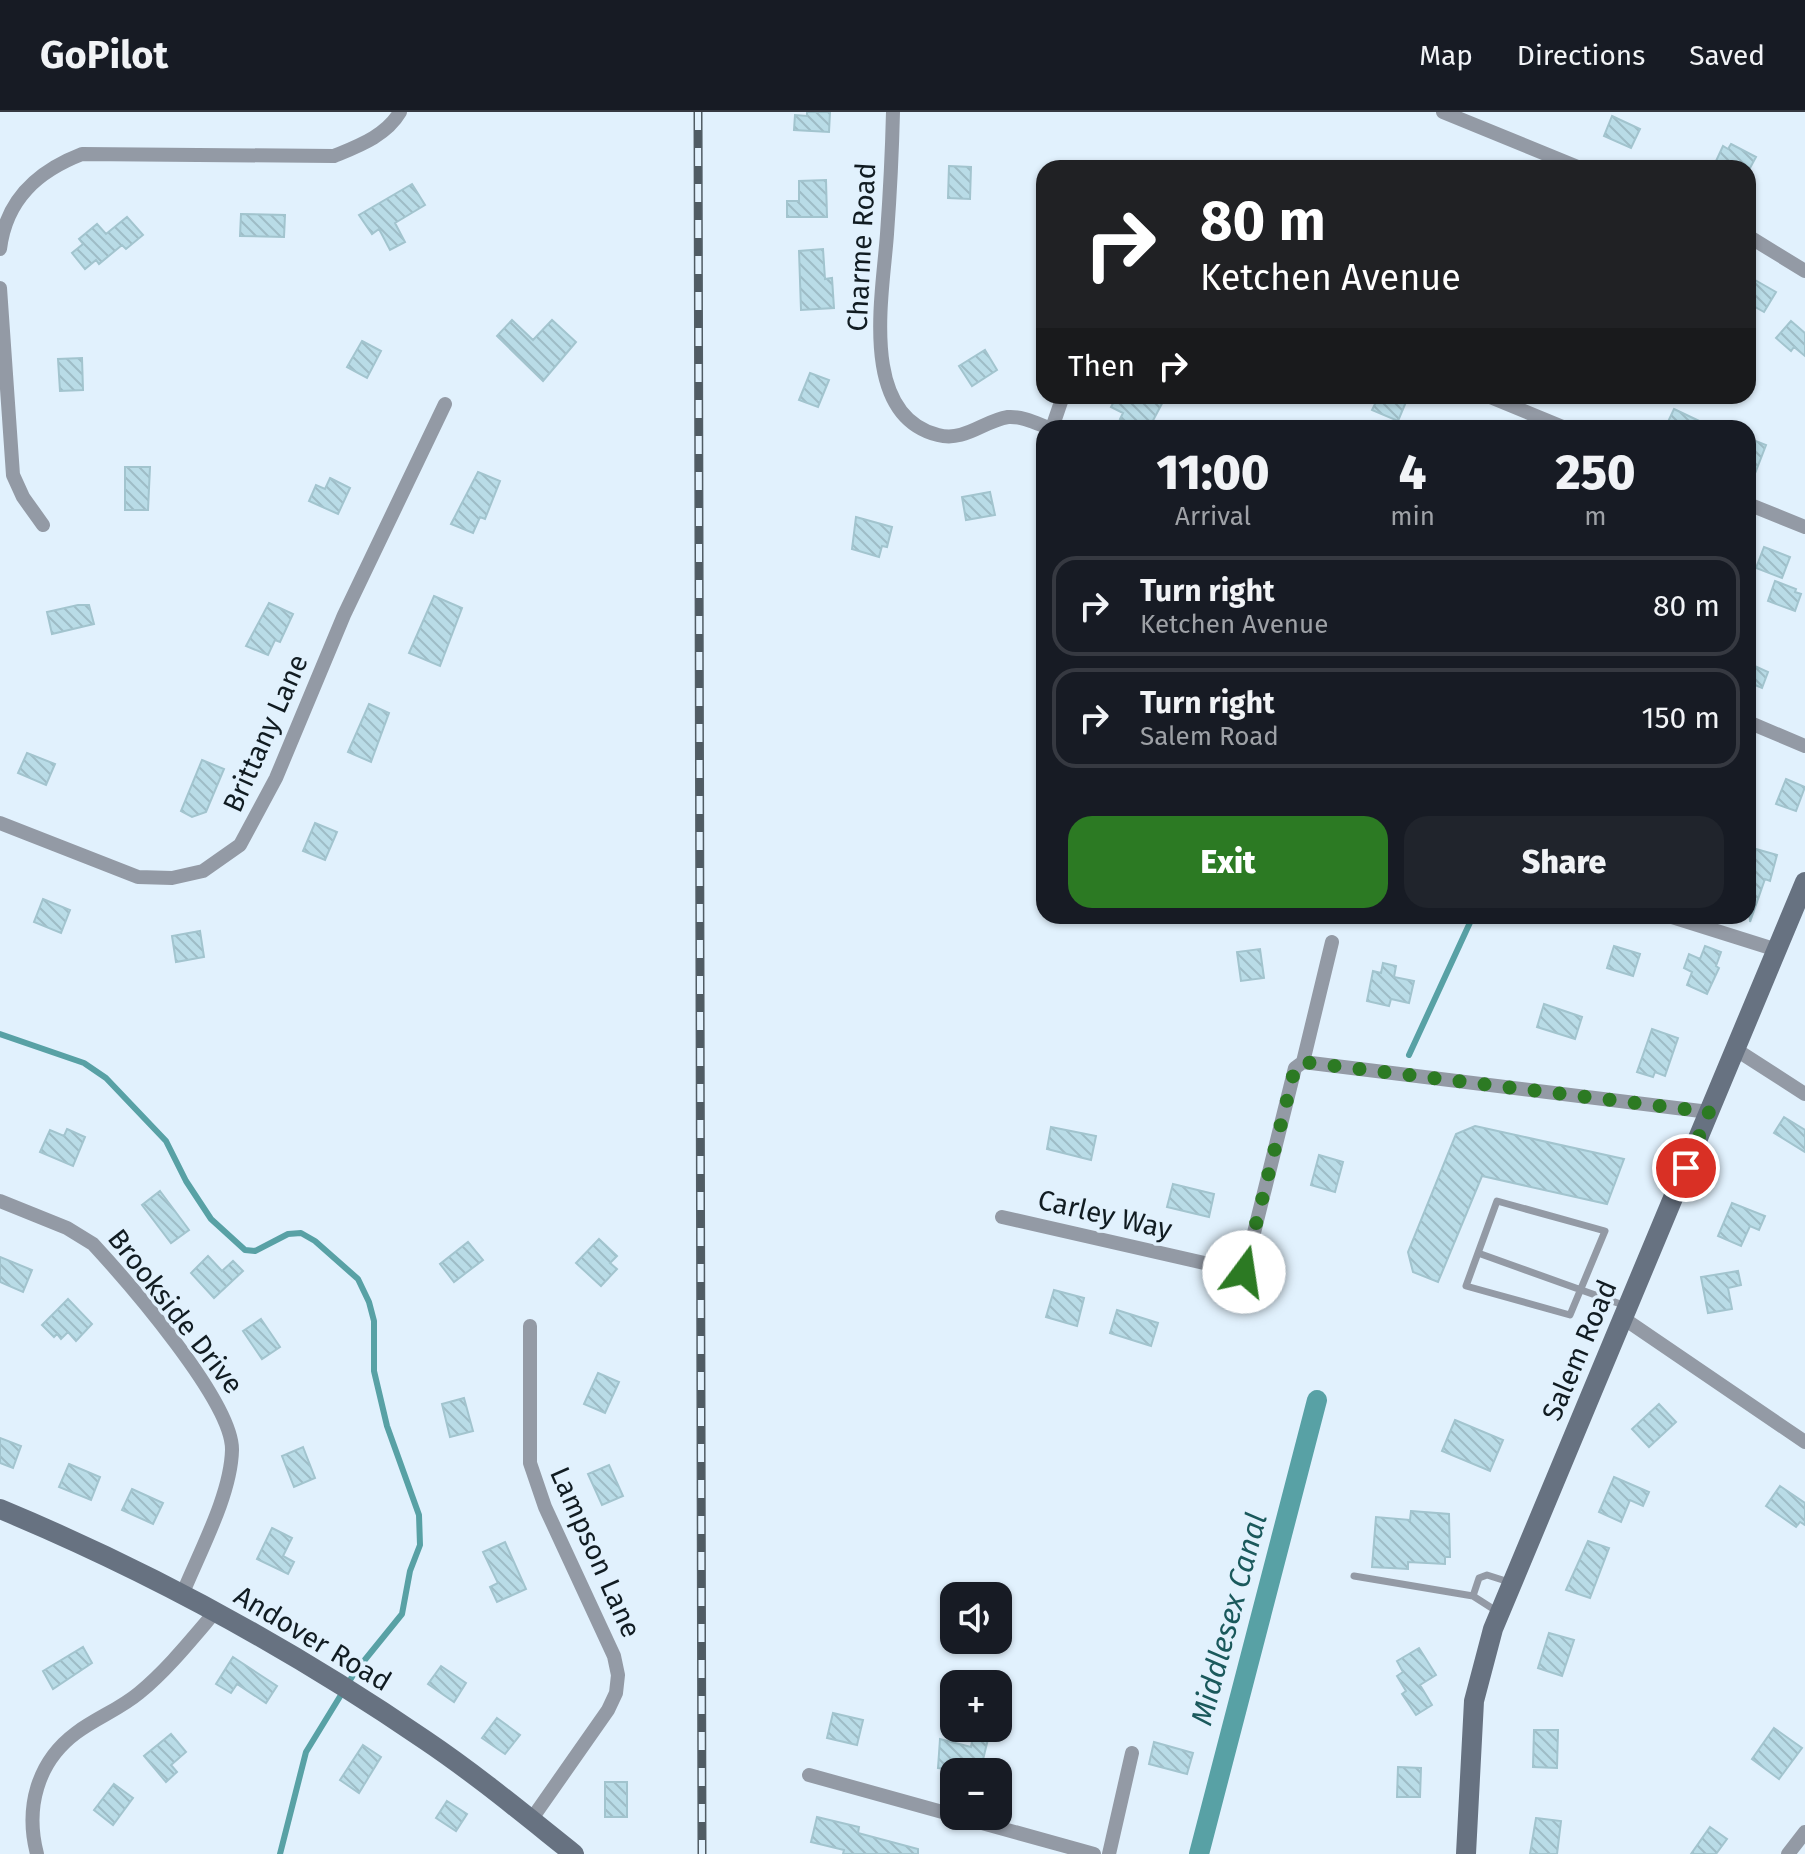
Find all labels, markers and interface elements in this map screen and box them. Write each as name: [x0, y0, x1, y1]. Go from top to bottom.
text: GoPilot: [40, 32, 168, 78]
text: Map: [1419, 39, 1473, 72]
text: Directions: [1517, 39, 1645, 72]
text: Saved: [1689, 39, 1765, 72]
street label: Charme Road: [841, 162, 882, 332]
text: 80 m: [1200, 188, 1326, 255]
icon: right: [1068, 192, 1172, 296]
text: Ketchen Avenue: [1200, 256, 1461, 300]
icon: right: [1151, 344, 1195, 388]
text: Then: [1068, 348, 1135, 384]
text: 11:00: [1157, 444, 1270, 502]
text: 4: [1399, 444, 1426, 502]
text: 250: [1556, 444, 1635, 502]
text: Arrival: [1175, 501, 1251, 532]
text: min: [1390, 501, 1435, 532]
text: m: [1584, 501, 1607, 532]
text: Turn right: [1140, 573, 1275, 609]
icon: right: [1072, 584, 1116, 628]
text: 80 m: [1653, 588, 1720, 624]
text: Ketchen Avenue: [1140, 609, 1328, 640]
street label: Brittany Lane: [216, 649, 315, 817]
text: Turn right: [1140, 685, 1275, 721]
icon: right: [1072, 696, 1116, 740]
text: 150 m: [1642, 700, 1720, 736]
text: Salem Road: [1140, 721, 1279, 752]
button: Exit: [1068, 816, 1388, 908]
button: Share: [1404, 816, 1724, 908]
pin: [1652, 1134, 1720, 1202]
icon: arrive: [1664, 1146, 1708, 1190]
street label: Carley Way: [1035, 1183, 1175, 1246]
street label: Brookside Drive: [101, 1222, 250, 1400]
position arrow: [1202, 1230, 1286, 1314]
street label: Salem Road: [1535, 1275, 1624, 1425]
street label: Lampson Lane: [543, 1462, 648, 1643]
water label: Middlesex Canal: [1183, 1509, 1275, 1729]
street label: Andover Road: [228, 1579, 397, 1698]
map controls: [940, 1582, 1012, 1830]
button: sound: [940, 1582, 1012, 1654]
button: +: [940, 1670, 1012, 1742]
button: −: [940, 1758, 1012, 1830]

